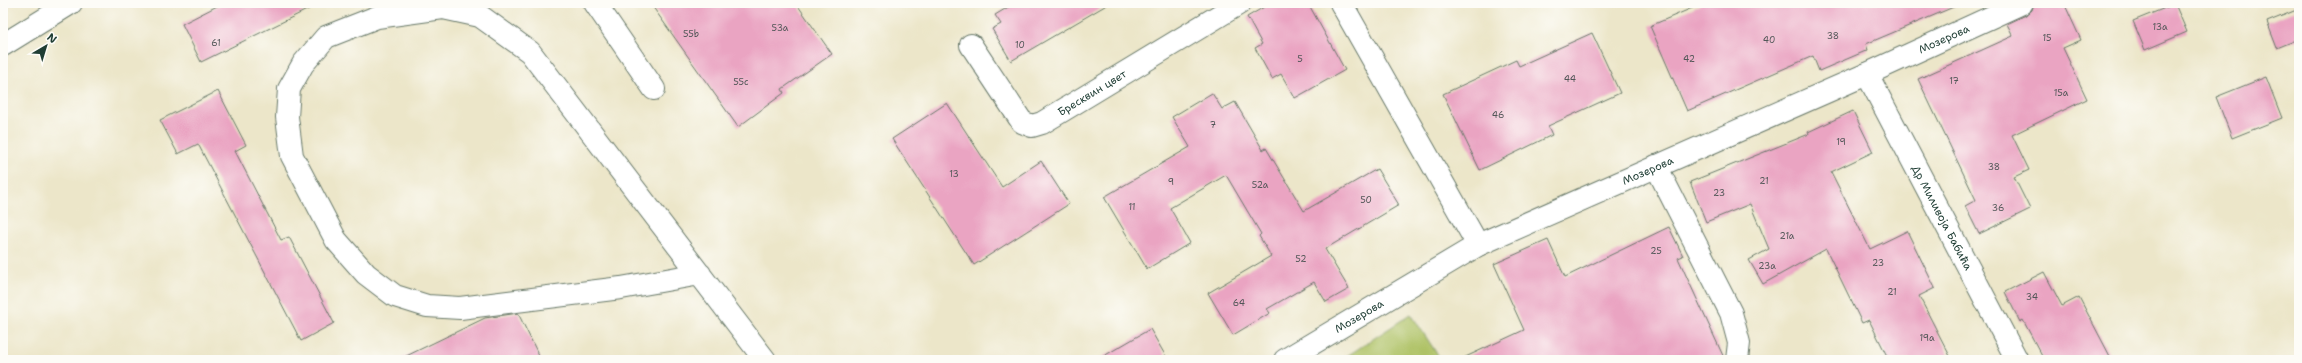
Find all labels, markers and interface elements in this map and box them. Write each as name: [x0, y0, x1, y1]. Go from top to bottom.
street label: Мозерова: [1916, 21, 1972, 57]
house number: 13a: [2152, 21, 2168, 33]
house number: 53a: [772, 22, 789, 34]
north arrow: [26, 26, 66, 66]
house number: 55b: [683, 28, 699, 40]
text: N: [44, 30, 60, 47]
house number: 38: [1827, 30, 1839, 42]
house number: 15: [2042, 32, 2052, 44]
house number: 40: [1763, 34, 1775, 46]
house number: 61: [211, 37, 221, 49]
house number: 10: [1015, 39, 1025, 51]
house number: 5: [1297, 53, 1303, 65]
house number: 42: [1683, 53, 1695, 65]
street label: Бресквин цвет: [1055, 66, 1130, 120]
house number: 44: [1564, 73, 1576, 85]
house number: 17: [1949, 75, 1959, 87]
house number: 55c: [733, 76, 749, 88]
house number: 15a: [2054, 87, 2069, 99]
house number: 46: [1492, 109, 1504, 121]
house number: 7: [1210, 119, 1216, 131]
house number: 19: [1836, 136, 1846, 148]
street label: Мозерова: [1620, 153, 1676, 189]
house number: 38: [1988, 161, 2000, 173]
street label: Др Миливоја Бабића: [1908, 163, 1976, 273]
house number: 13: [949, 168, 959, 180]
house number: 21: [1759, 175, 1769, 187]
house number: 9: [1168, 176, 1174, 188]
house number: 52a: [1252, 179, 1269, 191]
house number: 23: [1713, 187, 1725, 199]
house number: 50: [1360, 194, 1372, 206]
house number: 11: [1128, 201, 1136, 213]
house number: 36: [1992, 202, 2004, 214]
house number: 21a: [1780, 230, 1795, 242]
house number: 25: [1650, 245, 1662, 257]
house number: 52: [1295, 253, 1307, 265]
house number: 23: [1872, 257, 1884, 269]
house number: 23a: [1758, 260, 1776, 272]
house number: 21: [1887, 286, 1897, 298]
house number: 34: [2026, 291, 2038, 303]
street label: Мозерова: [1332, 296, 1387, 337]
house number: 64: [1233, 297, 1245, 309]
house number: 19a: [1919, 332, 1935, 344]

